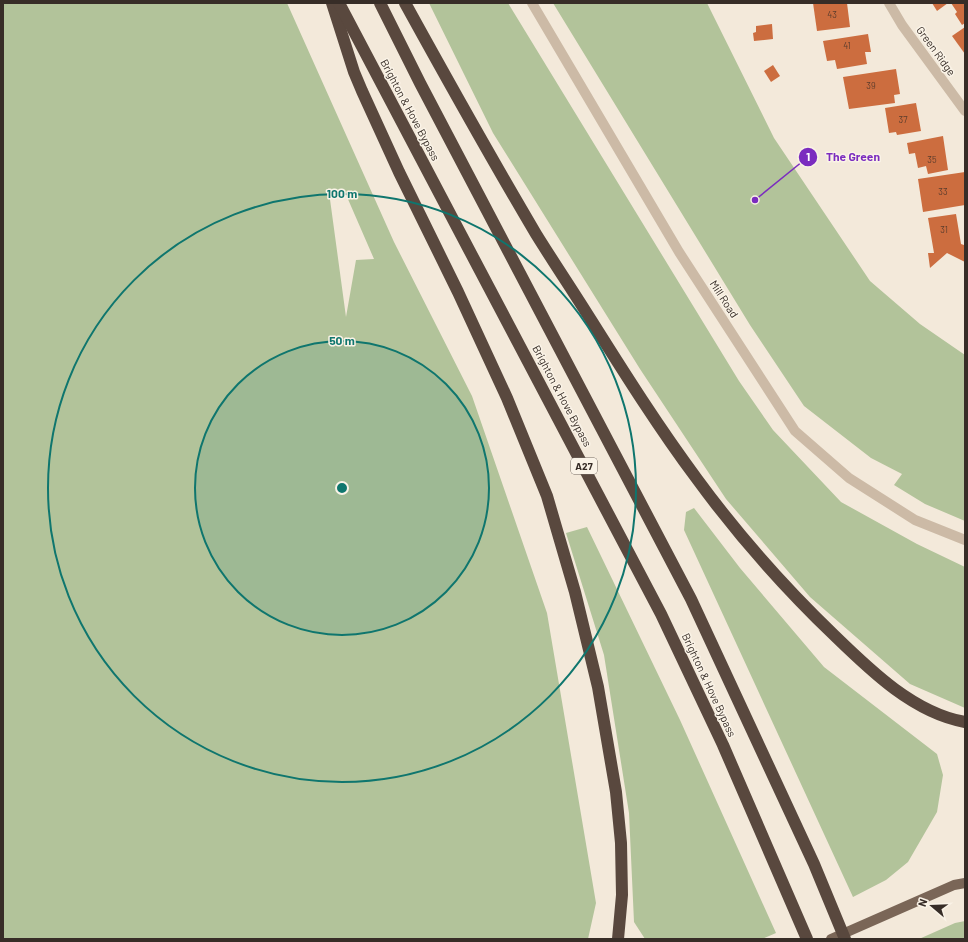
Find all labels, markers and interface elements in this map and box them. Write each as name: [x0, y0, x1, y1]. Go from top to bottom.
house number: 43: [827, 9, 837, 20]
street label: Green Ridge: [914, 23, 959, 78]
house number: 41: [843, 40, 851, 51]
street label: Brighton & Hove Bypass: [378, 57, 443, 163]
house number: 39: [866, 80, 876, 91]
house number: 37: [899, 114, 908, 125]
callout: The Green: [798, 145, 888, 169]
text: 1: [806, 149, 810, 163]
text: The Green: [826, 149, 880, 163]
house number: 35: [927, 154, 937, 165]
text: 100 m: [327, 186, 357, 200]
house number: 33: [938, 186, 948, 197]
house number: 31: [940, 224, 948, 235]
street label: Mill Road: [707, 277, 741, 320]
text: 50 m: [329, 333, 355, 347]
street label: Brighton & Hove Bypass: [530, 343, 595, 449]
road number: A27: [571, 458, 597, 474]
centre of rings: [335, 481, 349, 495]
street label: Brighton & Hove Bypass: [680, 631, 739, 739]
north arrow: [912, 886, 952, 926]
text: N: [915, 897, 929, 908]

